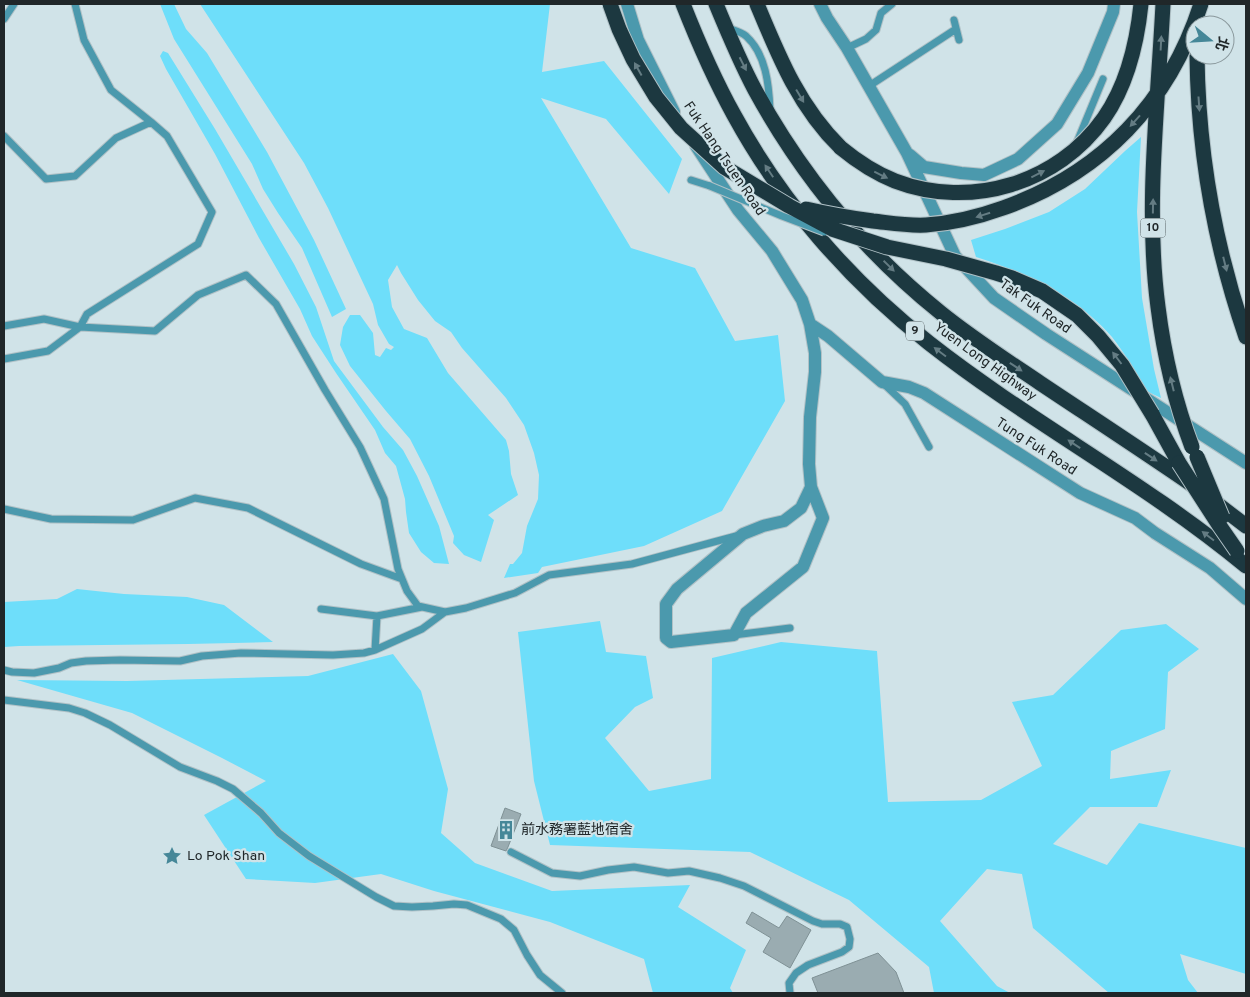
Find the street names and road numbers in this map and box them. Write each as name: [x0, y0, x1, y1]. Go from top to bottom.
street label: Fuk Hang Tsuen Road: [679, 99, 769, 219]
road number: 10: [1140, 218, 1166, 238]
street label: Tak Fuk Road: [996, 276, 1074, 338]
street label: Yuen Long Highway: [930, 319, 1040, 405]
road number: 9: [906, 322, 924, 341]
street label: Tung Fuk Road: [992, 414, 1080, 480]

